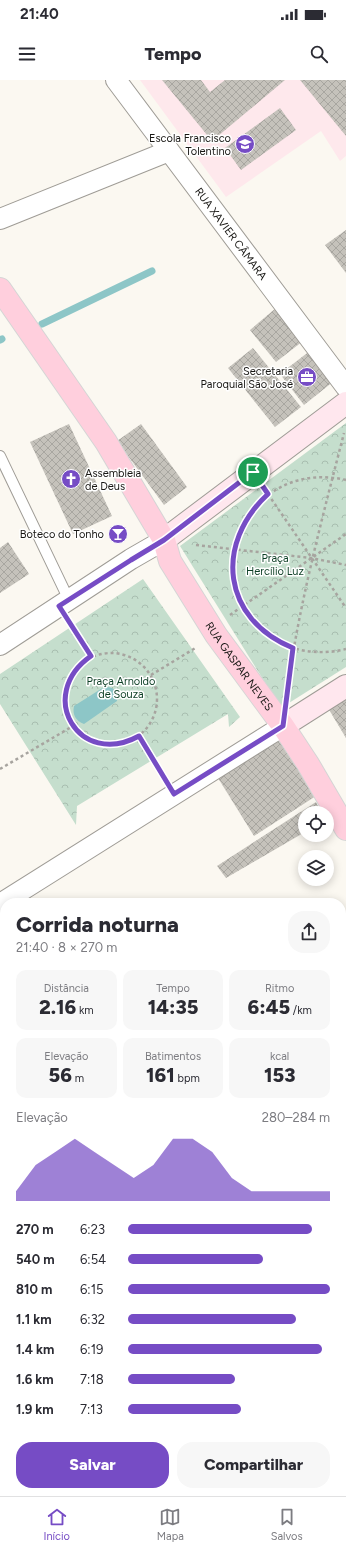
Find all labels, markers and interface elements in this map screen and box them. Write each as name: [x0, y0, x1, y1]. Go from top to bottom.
text: 21:40: [20, 5, 59, 23]
icon: menu: [16, 43, 38, 65]
text: Tempo: [145, 43, 201, 65]
icon: search: [308, 43, 330, 65]
place label: Escola Francisco Tolentino: [149, 132, 231, 158]
school or university icon: Escola Francisco Tolentino: [234, 133, 256, 155]
street label: RUA XAVIER CÂMARA: [192, 185, 270, 283]
place label: Secretaria Paroquial São José: [201, 365, 293, 391]
office icon: Secretaria Paroquial São José: [296, 366, 318, 388]
pin: [236, 455, 270, 489]
icon: arrive: [242, 461, 264, 483]
place label: Assembleia de Deus: [85, 467, 141, 493]
church icon: Assembleia de Deus: [60, 468, 82, 490]
bar icon: Boteco do Tonho: [107, 523, 129, 545]
place label: Boteco do Tonho: [20, 528, 104, 541]
park label: Praça Hercílio Luz: [246, 552, 304, 578]
street label: RUA GASPAR NEVES: [202, 620, 276, 714]
park label: Praça Arnoldo de Souza: [87, 675, 155, 701]
map controls: [298, 806, 334, 886]
button: locate: [298, 806, 334, 842]
button: layers: [298, 850, 334, 886]
text: Corrida noturna: [16, 911, 179, 938]
button: share: [288, 911, 330, 953]
text: 21:40 · 8 × 270 m: [16, 940, 117, 955]
text: Distância: [44, 982, 89, 995]
text: Tempo: [156, 982, 190, 995]
text: Ritmo: [265, 982, 294, 995]
text: 2.16: [39, 995, 76, 1019]
text: 14:35: [148, 995, 198, 1019]
text: 6:45: [247, 995, 290, 1019]
text: km: [76, 1004, 94, 1017]
text: /km: [290, 1004, 312, 1017]
text: Elevação: [44, 1050, 88, 1063]
text: Batimentos: [145, 1050, 201, 1063]
text: kcal: [270, 1050, 289, 1063]
text: 56: [49, 1063, 72, 1087]
text: 161: [146, 1063, 175, 1087]
text: 153: [264, 1063, 295, 1087]
text: m: [72, 1072, 84, 1085]
text: bpm: [175, 1072, 200, 1085]
text: Elevação: [16, 1110, 68, 1125]
text: 280–284 m: [262, 1110, 330, 1125]
text: 270 m: [16, 1222, 54, 1237]
text: 6:23: [80, 1222, 105, 1237]
text: 540 m: [16, 1252, 55, 1267]
text: 6:54: [80, 1252, 106, 1267]
text: 810 m: [16, 1282, 52, 1297]
text: 6:15: [80, 1282, 104, 1297]
text: 1.1 km: [16, 1312, 52, 1327]
text: 6:32: [80, 1312, 105, 1327]
text: 1.4 km: [16, 1342, 54, 1357]
text: 6:19: [80, 1342, 103, 1357]
text: 1.6 km: [16, 1372, 54, 1387]
text: 7:18: [80, 1372, 104, 1387]
text: 1.9 km: [16, 1402, 54, 1417]
text: 7:13: [80, 1402, 103, 1417]
button: Salvar: [16, 1442, 169, 1488]
button: Compartilhar: [177, 1442, 330, 1488]
tab: Início: [43, 1506, 70, 1543]
tab: Mapa: [157, 1506, 184, 1543]
tab: Salvos: [271, 1506, 303, 1543]

